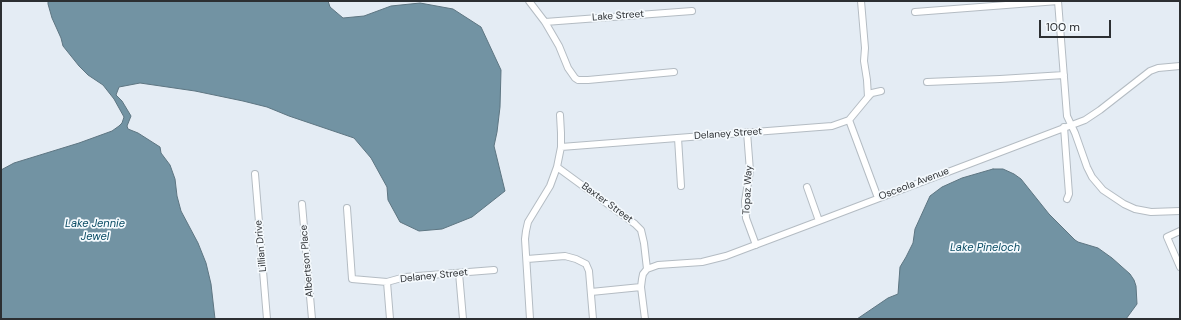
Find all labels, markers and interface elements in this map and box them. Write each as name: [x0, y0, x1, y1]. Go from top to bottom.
street label: Lake Street: [592, 8, 644, 24]
scale bar: [1041, 12, 1113, 38]
text: 100 m: [1046, 19, 1080, 35]
street label: Delaney Street: [694, 126, 762, 142]
street label: Topaz Way: [741, 165, 755, 215]
street label: Osceola Avenue: [877, 165, 951, 203]
street label: Baxter Street: [579, 180, 635, 226]
water label: Lake Jennie Jewel: [65, 217, 125, 243]
street label: Lillian Drive: [253, 220, 269, 272]
street label: Albertson Place: [298, 224, 316, 298]
water label: Lake Pineloch: [950, 241, 1020, 255]
street label: Delaney Street: [400, 266, 468, 286]

